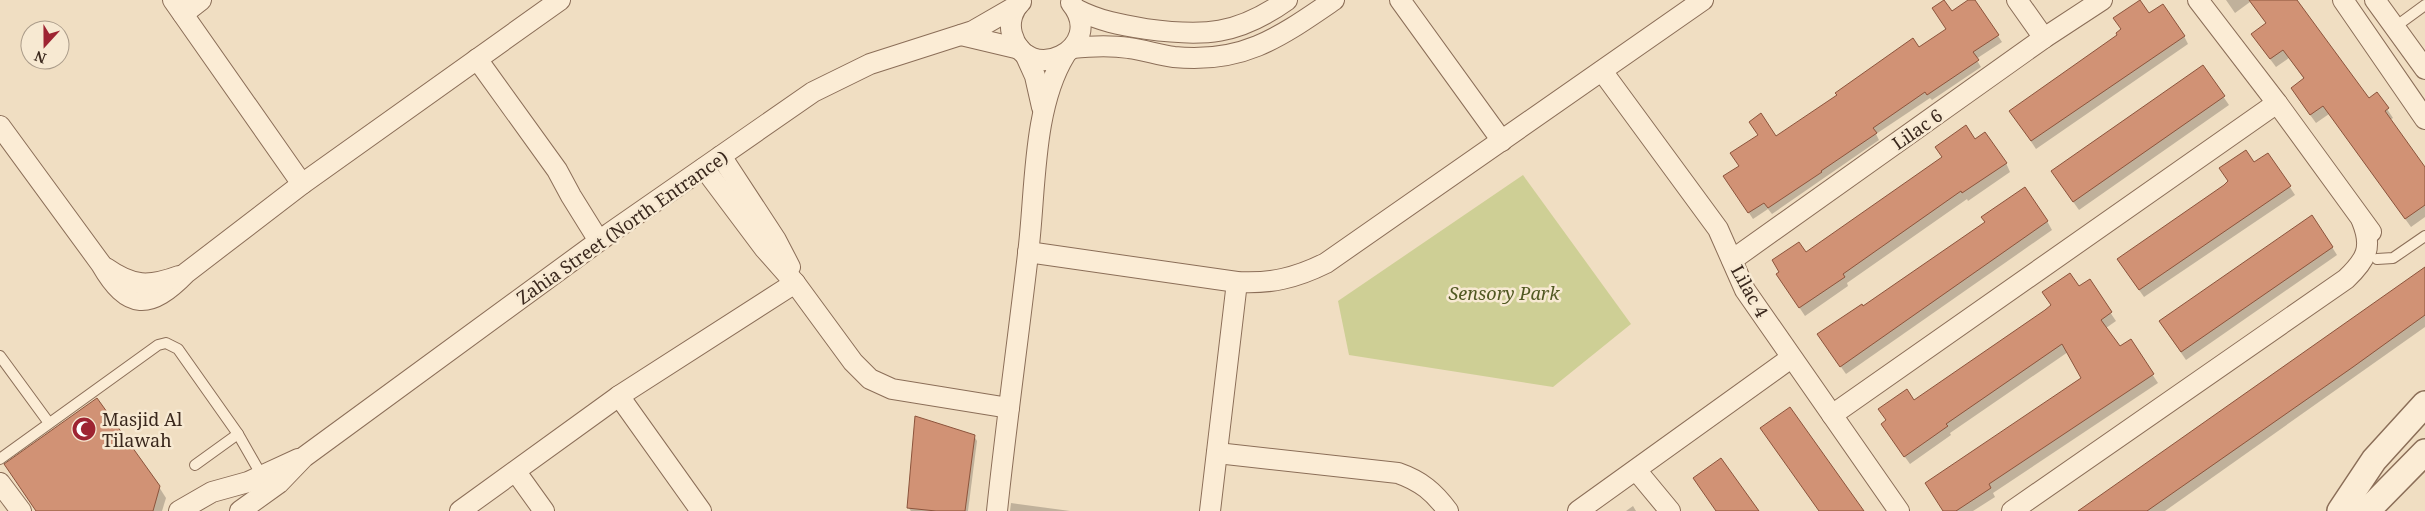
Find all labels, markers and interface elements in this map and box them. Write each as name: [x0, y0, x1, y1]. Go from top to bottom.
north arrow: [20, 20, 70, 70]
text: N: [32, 47, 49, 68]
street label: Lilac 6: [1887, 103, 1947, 155]
street label: Zahia Street (North Entrance): [512, 145, 732, 309]
street label: Lilac 4: [1726, 261, 1774, 321]
park label: Sensory Park: [1449, 281, 1560, 305]
place label: Masjid Al Tilawah: [102, 407, 183, 452]
mosque icon: Masjid Al Tilawah: [71, 416, 97, 442]

